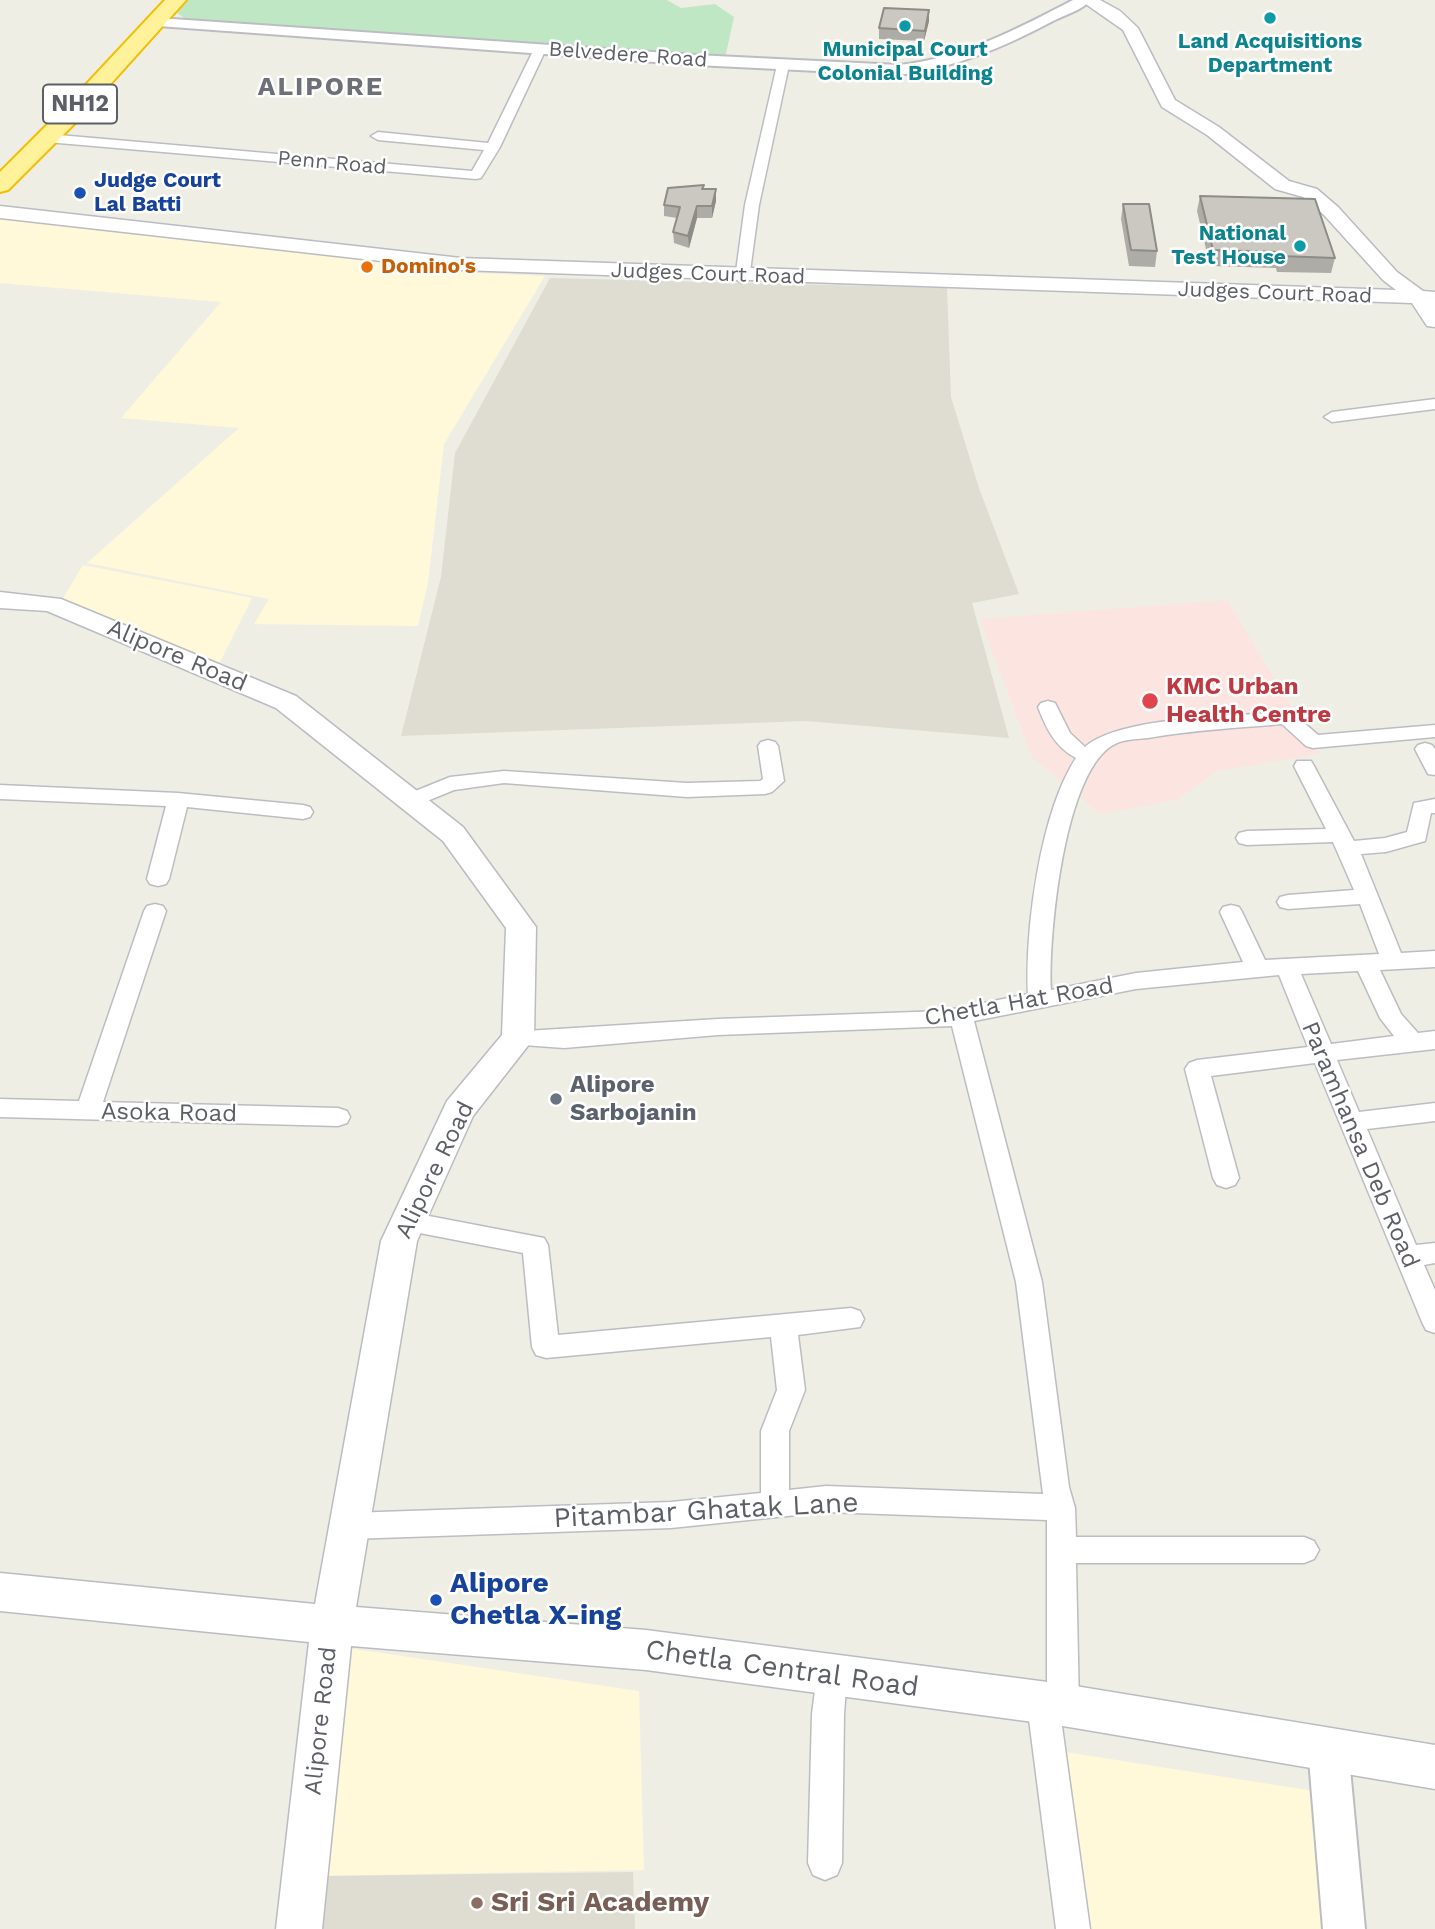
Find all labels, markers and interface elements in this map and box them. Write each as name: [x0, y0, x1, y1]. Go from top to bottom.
marker: Land Acquisitions Department: [1262, 10, 1278, 26]
marker: Municipal Court Colonial Building: [897, 18, 913, 34]
place label: Land Acquisitions Department: [1178, 29, 1362, 79]
street label: Belvedere Road: [548, 37, 708, 73]
place label: Municipal Court Colonial Building: [818, 37, 992, 87]
district label: ALIPORE: [259, 71, 383, 103]
road number: NH12: [43, 85, 117, 124]
street label: Penn Road: [277, 146, 387, 180]
place label: Judge Court Lal Batti: [94, 168, 221, 218]
marker: Judge Court Lal Batti: [72, 185, 88, 201]
place label: National Test House: [1171, 221, 1286, 271]
marker: National Test House: [1292, 238, 1308, 254]
place label: Domino's: [381, 254, 476, 280]
street label: Judges Court Road: [610, 258, 806, 290]
marker: Domino's: [359, 259, 375, 275]
street label: Judges Court Road: [1177, 277, 1373, 309]
street label: Alipore Road: [103, 614, 251, 698]
place label: KMC Urban Health Centre: [1166, 673, 1331, 729]
marker: KMC Urban Health Centre: [1140, 691, 1160, 711]
street label: Chetla Hat Road: [922, 971, 1116, 1033]
street label: Paramhansa Deb Road: [1295, 1017, 1425, 1273]
place label: Alipore Sarbojanin: [570, 1071, 697, 1127]
marker: Alipore Sarbojanin: [548, 1091, 564, 1107]
street label: Asoka Road: [101, 1097, 237, 1129]
street label: Alipore Road: [389, 1097, 481, 1243]
street label: Pitambar Ghatak Lane: [553, 1486, 859, 1536]
place label: Alipore Chetla X-ing: [450, 1567, 621, 1633]
marker: Alipore Chetla X-ing: [428, 1592, 444, 1608]
street label: Chetla Central Road: [643, 1633, 921, 1705]
street label: Alipore Road: [299, 1645, 343, 1797]
place label: Sri Sri Academy: [491, 1886, 709, 1920]
marker: Sri Sri Academy: [469, 1895, 485, 1911]

